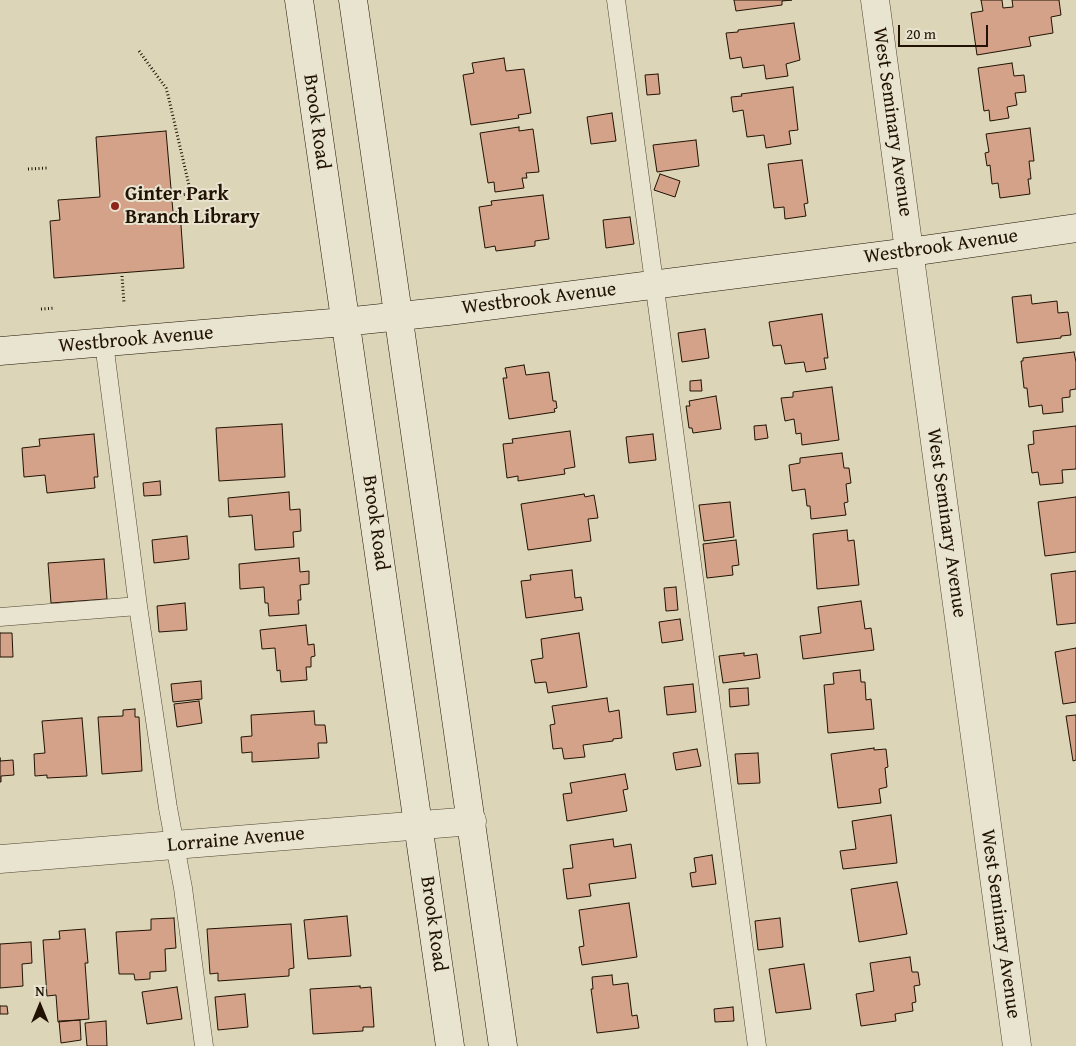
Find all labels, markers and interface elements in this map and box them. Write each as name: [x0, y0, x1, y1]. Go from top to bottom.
scale bar: [901, 15, 991, 47]
text: 20 m: [906, 23, 936, 44]
street label: West Seminary Avenue: [867, 26, 917, 218]
street label: Brook Road: [297, 73, 335, 171]
place label: Ginter Park Branch Library: [125, 183, 260, 230]
marker: Ginter Park Branch Library: [109, 200, 121, 212]
street label: Westbrook Avenue: [862, 224, 1020, 270]
street label: Westbrook Avenue: [460, 278, 618, 320]
street label: Westbrook Avenue: [58, 321, 214, 359]
street label: West Seminary Avenue: [921, 427, 971, 619]
street label: Brook Road: [356, 474, 394, 572]
street label: Lorraine Avenue: [166, 822, 306, 858]
street label: West Seminary Avenue: [975, 828, 1025, 1020]
street label: Brook Road: [414, 875, 452, 973]
north arrow: [15, 981, 65, 1031]
text: N: [35, 981, 45, 1001]

